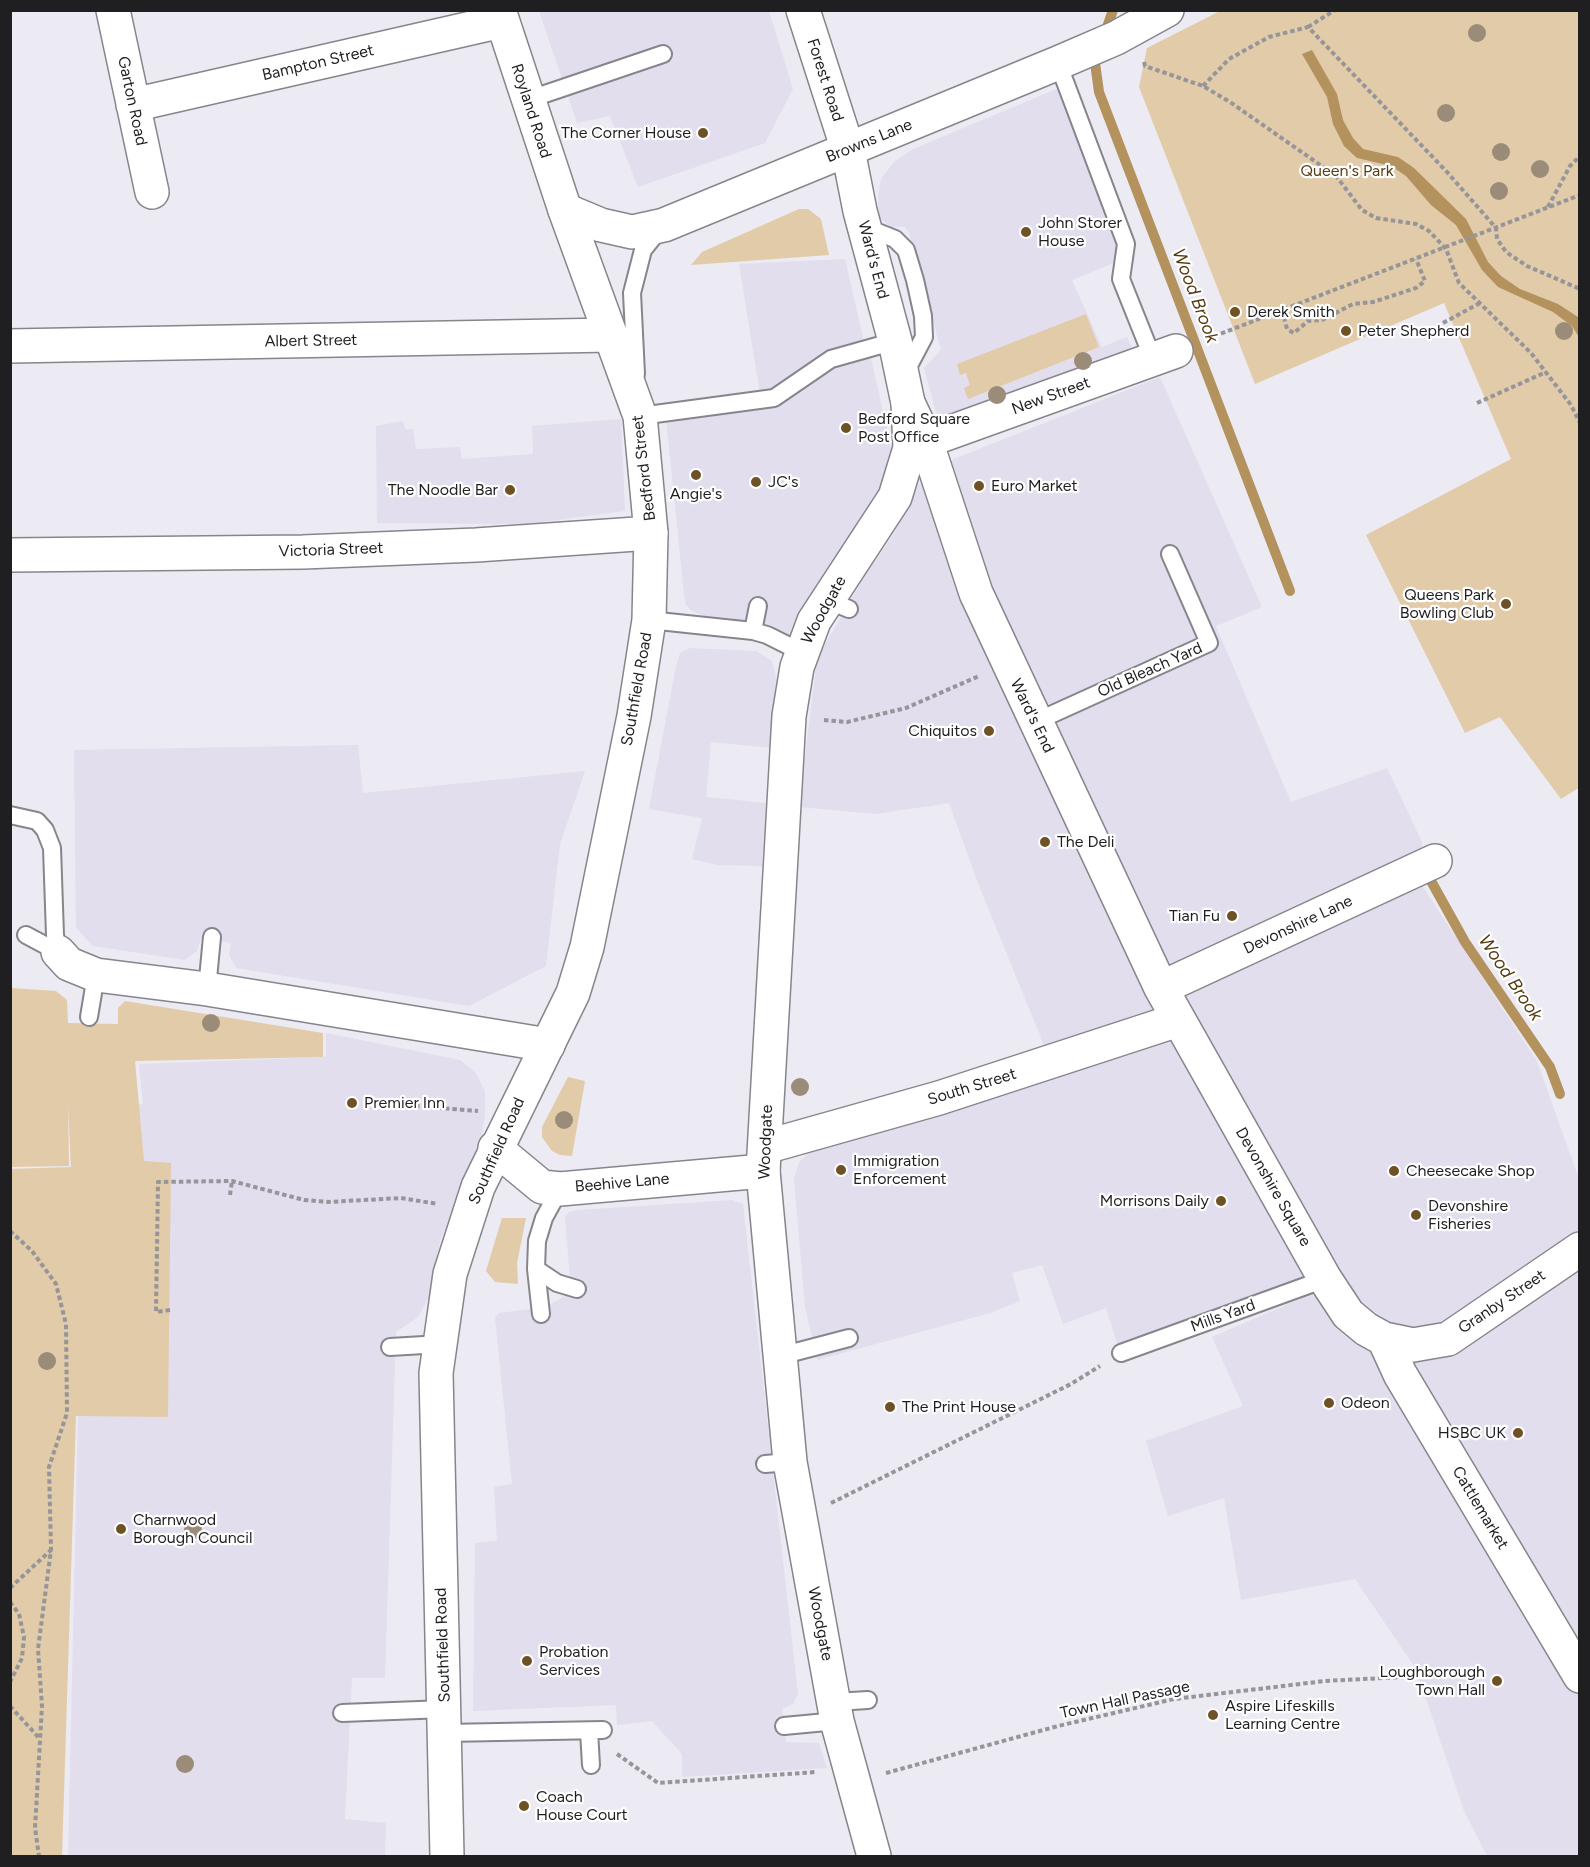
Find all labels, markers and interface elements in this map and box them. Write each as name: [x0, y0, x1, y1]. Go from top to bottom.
street label: Forest Road: [803, 36, 847, 124]
street label: Bampton Street: [260, 41, 376, 85]
street label: Garton Road: [113, 55, 151, 147]
street label: Royland Road: [507, 61, 555, 161]
street label: Browns Lane: [823, 115, 915, 167]
place label: The Corner House: [561, 123, 691, 143]
marker: The Corner House: [696, 126, 710, 140]
park label: Queen's Park: [1301, 161, 1393, 181]
place label: John Storer House: [1038, 213, 1122, 251]
street label: Ward's End: [853, 219, 893, 301]
marker: John Storer House: [1019, 225, 1033, 239]
water label: Wood Brook: [1167, 246, 1223, 346]
place label: Derek Smith: [1247, 302, 1335, 322]
marker: Derek Smith: [1228, 305, 1242, 319]
place label: Peter Shepherd: [1358, 321, 1469, 341]
marker: Peter Shepherd: [1339, 324, 1353, 338]
street label: Albert Street: [265, 331, 357, 351]
street label: New Street: [1009, 373, 1093, 419]
place label: Bedford Square Post Office: [858, 409, 970, 447]
street label: Bedford Street: [628, 414, 660, 522]
marker: Bedford Square Post Office: [839, 421, 853, 435]
marker: Angie's: [689, 468, 703, 482]
place label: JC's: [768, 472, 798, 492]
marker: JC's: [749, 475, 763, 489]
place label: Euro Market: [991, 476, 1078, 496]
marker: Euro Market: [972, 479, 986, 493]
place label: The Noodle Bar: [388, 480, 498, 500]
marker: The Noodle Bar: [503, 483, 517, 497]
place label: Angie's: [670, 484, 722, 504]
street label: Victoria Street: [278, 539, 384, 561]
street label: Woodgate: [797, 573, 851, 647]
place label: Queens Park Bowling Club: [1400, 585, 1494, 623]
marker: Queens Park Bowling Club: [1499, 597, 1513, 611]
street label: Southfield Road: [618, 631, 656, 747]
street label: Old Bleach Yard: [1095, 638, 1205, 702]
street label: Ward's End: [1006, 676, 1058, 756]
place label: Chiquitos: [908, 721, 977, 741]
marker: Chiquitos: [982, 724, 996, 738]
place label: The Deli: [1057, 832, 1114, 852]
marker: The Deli: [1038, 835, 1052, 849]
street label: Devonshire Lane: [1240, 891, 1356, 959]
place label: Tian Fu: [1169, 906, 1220, 926]
marker: Tian Fu: [1225, 909, 1239, 923]
water label: Wood Brook: [1473, 931, 1547, 1025]
street label: South Street: [925, 1064, 1019, 1110]
place label: Premier Inn: [364, 1093, 445, 1113]
street label: Southfield Road: [465, 1095, 529, 1207]
marker: Premier Inn: [345, 1096, 359, 1110]
street label: Woodgate: [755, 1104, 777, 1180]
street label: Devonshire Square: [1231, 1124, 1315, 1250]
place label: Immigration Enforcement: [853, 1151, 947, 1189]
place label: Cheesecake Shop: [1406, 1161, 1535, 1181]
marker: Immigration Enforcement: [834, 1163, 848, 1177]
marker: Cheesecake Shop: [1387, 1164, 1401, 1178]
street label: Beehive Lane: [574, 1169, 670, 1197]
place label: Morrisons Daily: [1100, 1191, 1209, 1211]
marker: Morrisons Daily: [1214, 1194, 1228, 1208]
place label: Devonshire Fisheries: [1428, 1196, 1508, 1234]
marker: Devonshire Fisheries: [1409, 1208, 1423, 1222]
street label: Granby Street: [1455, 1266, 1549, 1338]
street label: Mills Yard: [1188, 1295, 1258, 1337]
place label: Odeon: [1341, 1393, 1390, 1413]
marker: Odeon: [1322, 1396, 1336, 1410]
place label: The Print House: [902, 1397, 1016, 1417]
marker: The Print House: [883, 1400, 897, 1414]
place label: HSBC UK: [1438, 1423, 1506, 1443]
marker: HSBC UK: [1511, 1426, 1525, 1440]
street label: Cattlemarket: [1448, 1463, 1512, 1553]
place label: Charnwood Borough Council: [133, 1510, 253, 1548]
marker: Charnwood Borough Council: [114, 1522, 128, 1536]
street label: Woodgate: [803, 1585, 837, 1663]
street label: Southfield Road: [431, 1587, 455, 1703]
place label: Probation Services: [539, 1642, 608, 1680]
marker: Probation Services: [520, 1654, 534, 1668]
place label: Loughborough Town Hall: [1380, 1662, 1485, 1700]
marker: Loughborough Town Hall: [1490, 1674, 1504, 1688]
street label: Town Hall Passage: [1058, 1677, 1192, 1723]
place label: Aspire Lifeskills Learning Centre: [1225, 1696, 1340, 1734]
marker: Aspire Lifeskills Learning Centre: [1206, 1708, 1220, 1722]
place label: Coach House Court: [536, 1787, 628, 1825]
marker: Coach House Court: [517, 1799, 531, 1813]

